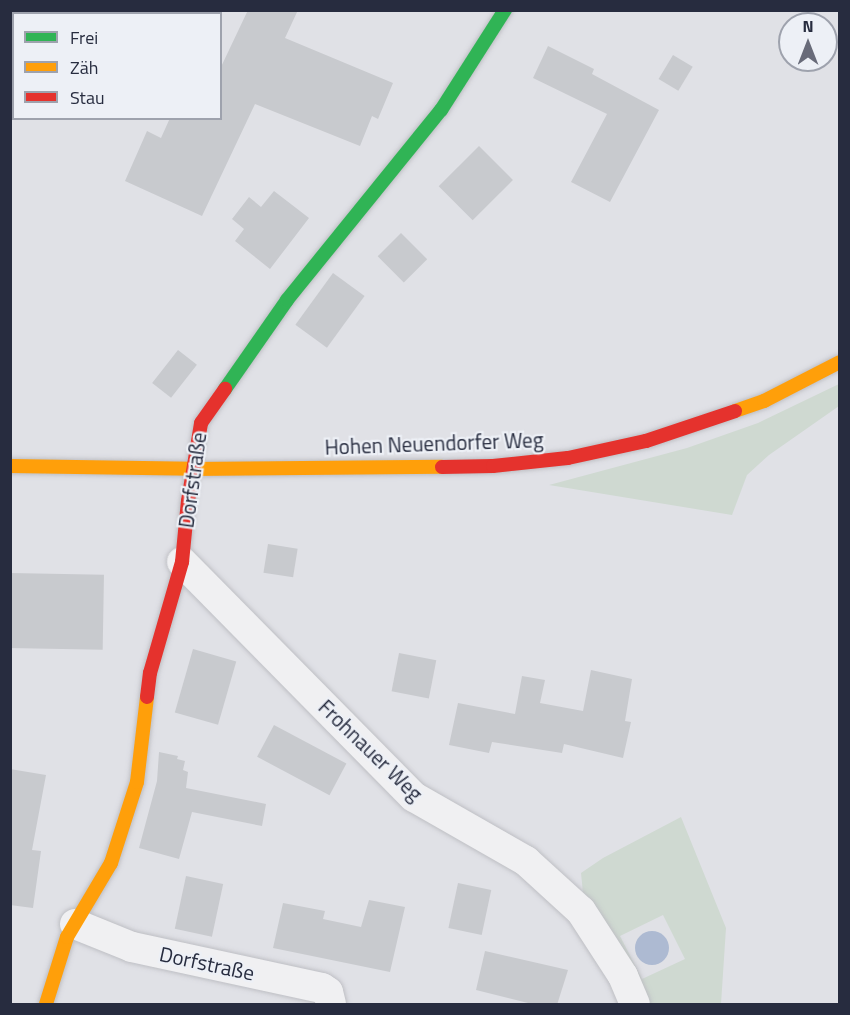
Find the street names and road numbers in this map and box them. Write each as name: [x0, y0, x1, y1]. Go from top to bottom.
street label: Hohen Neuendorfer Weg: [324, 427, 544, 459]
street label: Dorfstraße: [173, 430, 211, 530]
street label: Frohnauer Weg: [314, 694, 428, 806]
street label: Dorfstraße: [157, 941, 257, 985]

